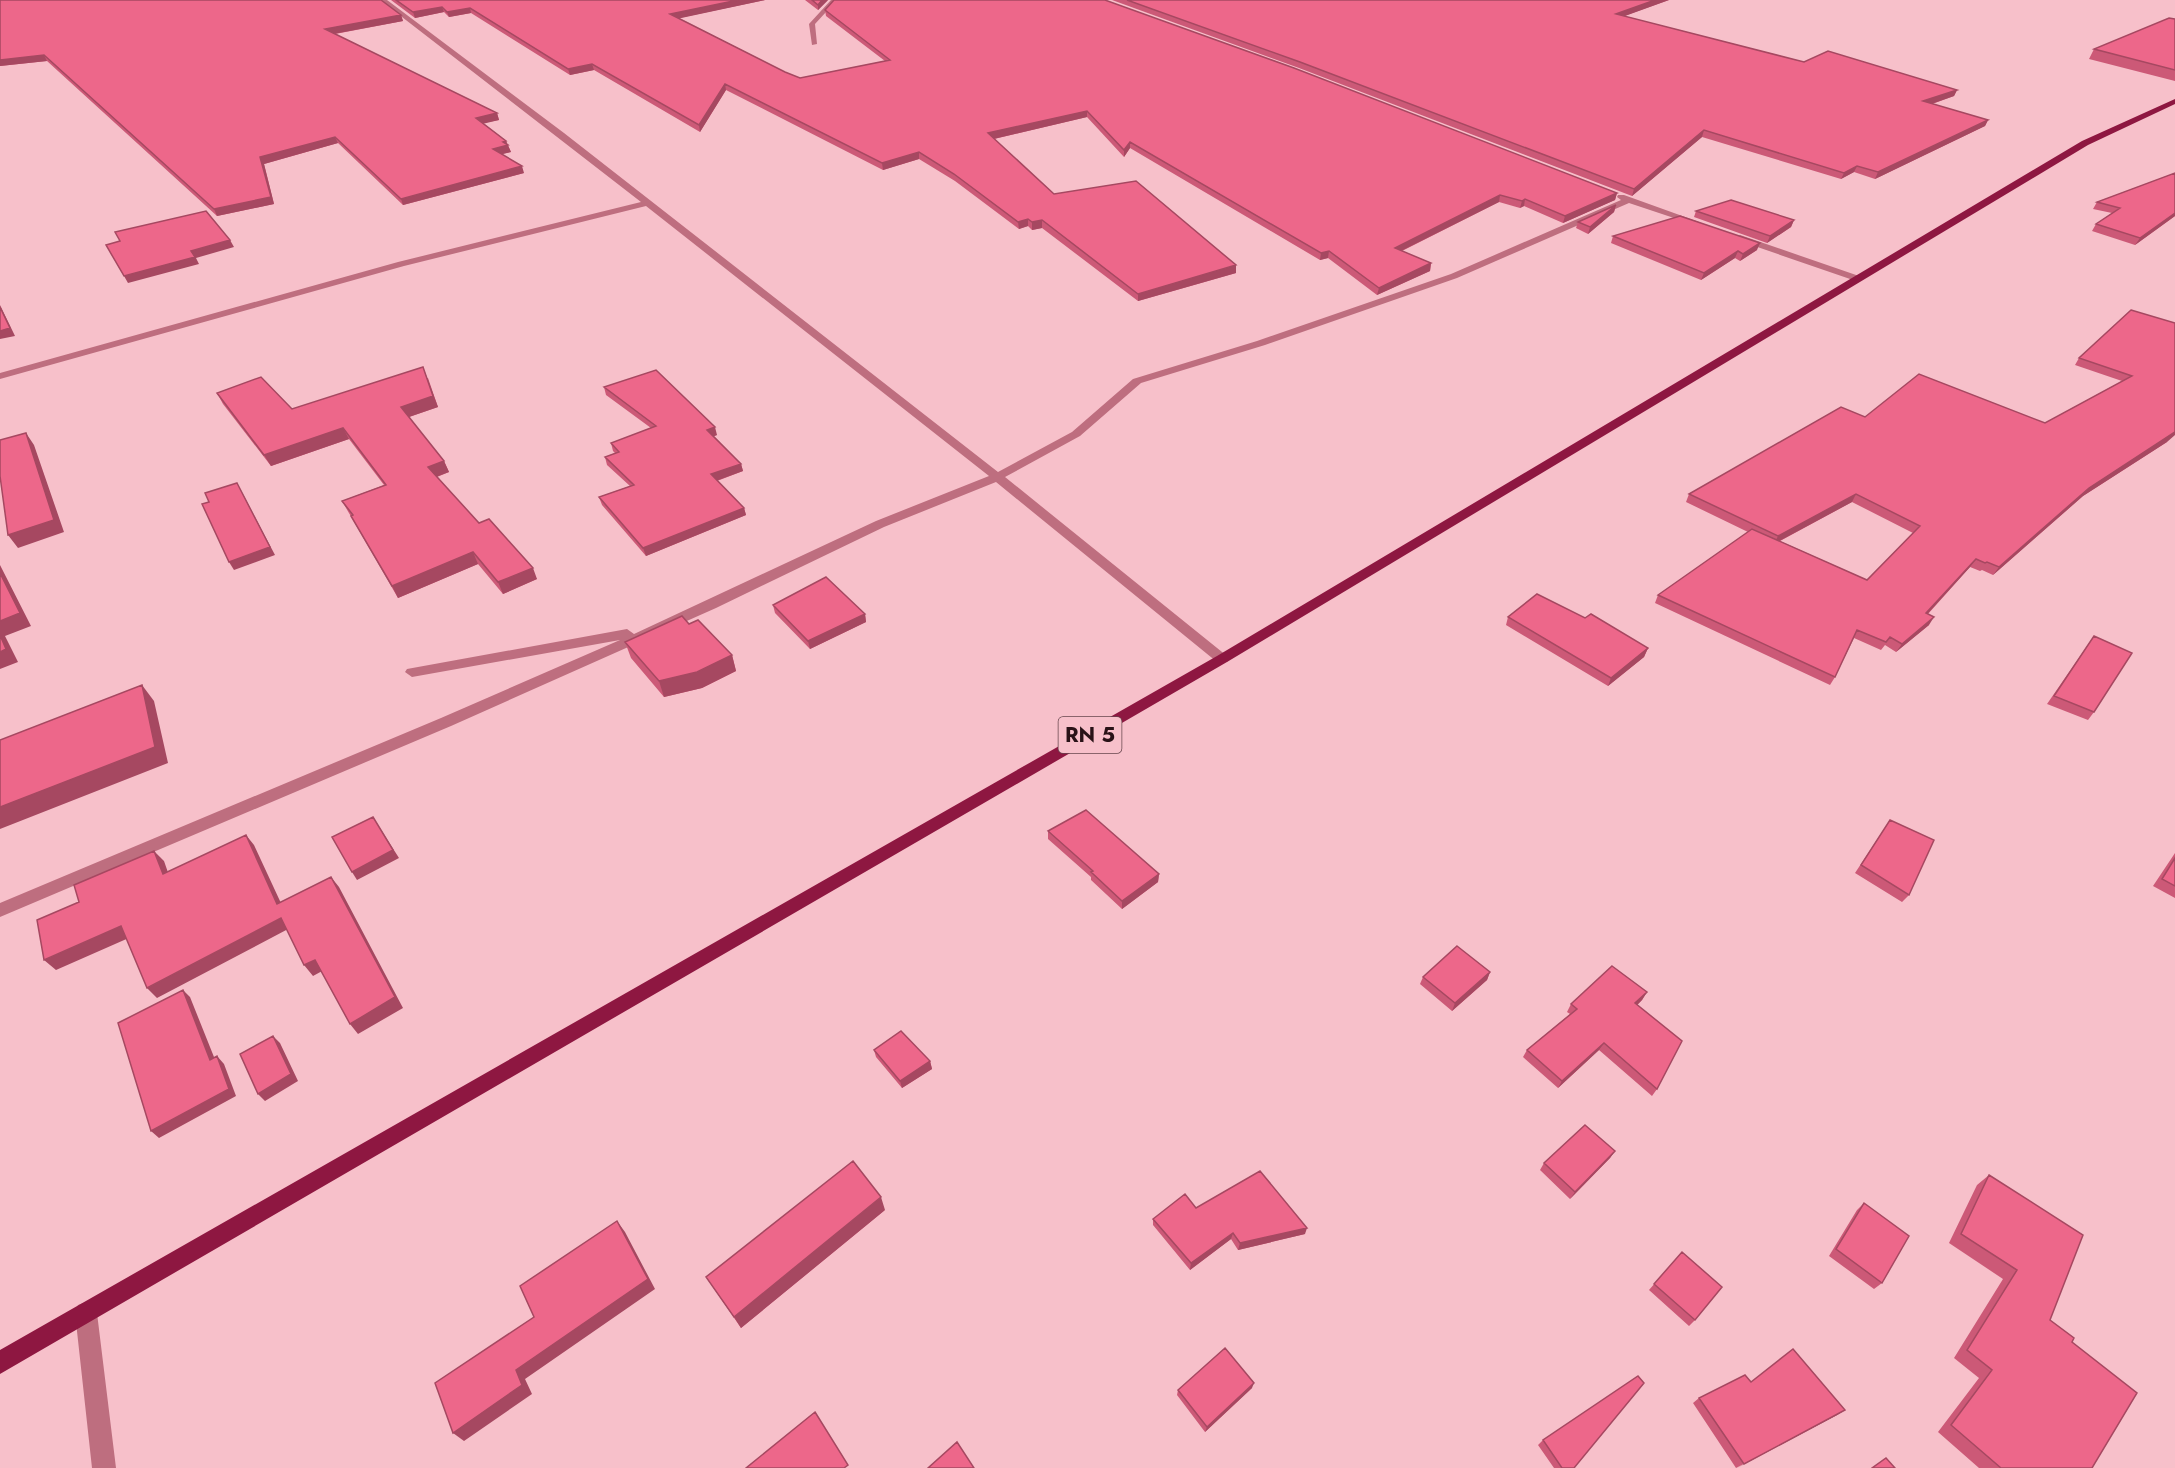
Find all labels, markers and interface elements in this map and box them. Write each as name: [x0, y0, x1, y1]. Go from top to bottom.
road number: RN 5: [1058, 717, 1122, 753]

